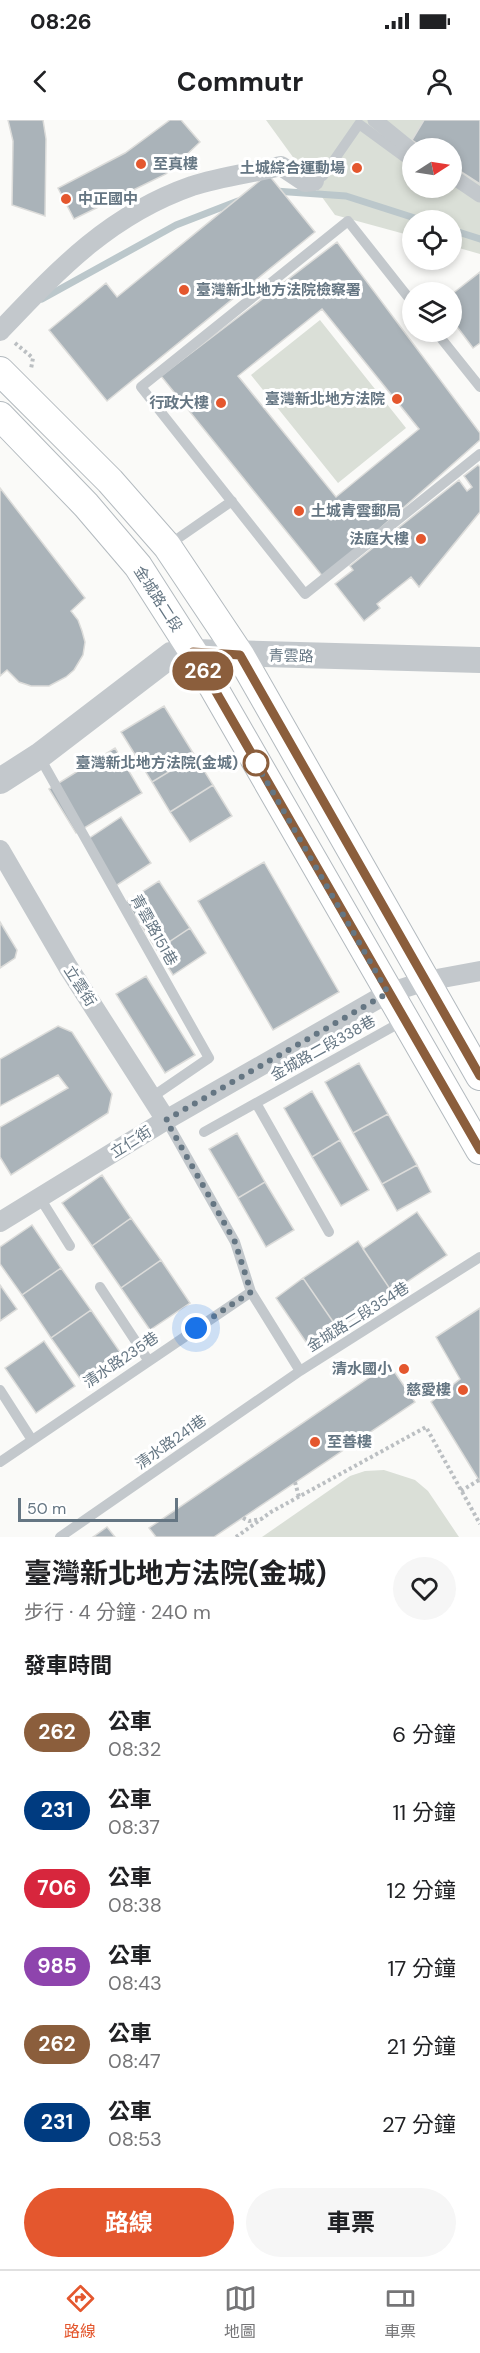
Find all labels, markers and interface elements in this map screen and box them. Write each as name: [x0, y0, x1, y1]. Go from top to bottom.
text: 08:26: [30, 7, 92, 36]
text: Commutr: [177, 64, 303, 99]
icon: back: [24, 65, 57, 98]
icon: person: [423, 65, 456, 98]
north arrow: [402, 138, 462, 198]
map controls: [402, 138, 462, 342]
place label: 至真樓: [153, 154, 198, 174]
marker: 至真樓: [134, 157, 148, 171]
place label: 土城綜合運動場: [240, 158, 345, 178]
marker: 土城綜合運動場: [350, 161, 364, 175]
place label: 中正國中: [78, 189, 138, 209]
marker: 中正國中: [59, 192, 73, 206]
button: locate: [402, 210, 462, 270]
place label: 臺灣新北地方法院檢察署: [196, 280, 361, 300]
button: layers: [402, 282, 462, 342]
marker: 臺灣新北地方法院檢察署: [177, 283, 191, 297]
place label: 臺灣新北地方法院: [265, 389, 385, 409]
marker: 臺灣新北地方法院: [390, 392, 404, 406]
place label: 行政大樓: [149, 393, 209, 413]
marker: 行政大樓: [214, 396, 228, 410]
place label: 土城青雲郵局: [311, 501, 401, 521]
marker: 土城青雲郵局: [292, 504, 306, 518]
place label: 法庭大樓: [349, 529, 409, 549]
marker: 法庭大樓: [414, 532, 428, 546]
street label: 金城路二段: [129, 562, 187, 636]
street label: 青雲路: [268, 646, 314, 666]
line badge: 262: [168, 652, 238, 690]
text: 262: [184, 657, 222, 685]
marker: 臺灣新北地方法院(金城): [243, 750, 269, 776]
place label: 臺灣新北地方法院(金城): [76, 753, 238, 773]
street label: 青雲路151巷: [126, 891, 182, 969]
street label: 立雲街: [59, 962, 101, 1010]
street label: 金城路二段338巷: [267, 1011, 379, 1085]
street label: 立仁街: [107, 1122, 155, 1162]
street label: 金城路二段354巷: [303, 1277, 413, 1357]
your location: [181, 1313, 211, 1343]
street label: 清水路235巷: [79, 1327, 163, 1393]
place label: 清水國小: [332, 1359, 393, 1379]
marker: 清水國小: [397, 1362, 411, 1376]
place label: 慈愛樓: [406, 1380, 451, 1400]
marker: 慈愛樓: [456, 1383, 470, 1397]
street label: 清水路241巷: [132, 1410, 210, 1474]
place label: 至善樓: [327, 1432, 372, 1452]
marker: 至善樓: [308, 1435, 322, 1449]
scale bar: [18, 1495, 178, 1522]
text: 50 m: [27, 1498, 66, 1519]
text: 臺灣新北地方法院(金城): [24, 1555, 327, 1592]
button: heart: [393, 1557, 456, 1620]
text: 步行 · 4 分鐘 · 240 m: [24, 1599, 211, 1625]
text: 發車時間: [24, 1651, 112, 1680]
text: 公車: [108, 1707, 152, 1736]
text: 262: [38, 1718, 76, 1746]
text: 6 分鐘: [392, 1720, 456, 1749]
text: 08:32: [108, 1736, 161, 1762]
text: 公車: [108, 1785, 152, 1814]
text: 231: [41, 1796, 73, 1824]
text: 11 分鐘: [392, 1798, 456, 1827]
text: 08:37: [108, 1814, 160, 1840]
text: 公車: [108, 1863, 152, 1892]
text: 706: [37, 1874, 77, 1902]
text: 12 分鐘: [387, 1876, 456, 1905]
text: 08:38: [108, 1892, 162, 1918]
text: 公車: [108, 1941, 152, 1970]
text: 985: [37, 1952, 77, 1980]
text: 17 分鐘: [388, 1954, 456, 1983]
text: 08:43: [108, 1970, 162, 1996]
text: 公車: [108, 2019, 152, 2048]
text: 262: [38, 2030, 76, 2058]
text: 21 分鐘: [387, 2032, 456, 2061]
text: 08:47: [108, 2048, 161, 2074]
text: 公車: [108, 2097, 152, 2126]
text: 231: [41, 2108, 73, 2136]
text: 27 分鐘: [382, 2110, 456, 2139]
text: 08:53: [108, 2126, 162, 2152]
button: 路線: [24, 2188, 234, 2257]
button: 車票: [246, 2188, 456, 2257]
tab: 路線: [64, 2282, 97, 2342]
tab: 地圖: [224, 2282, 257, 2342]
tab: 車票: [384, 2282, 417, 2342]

